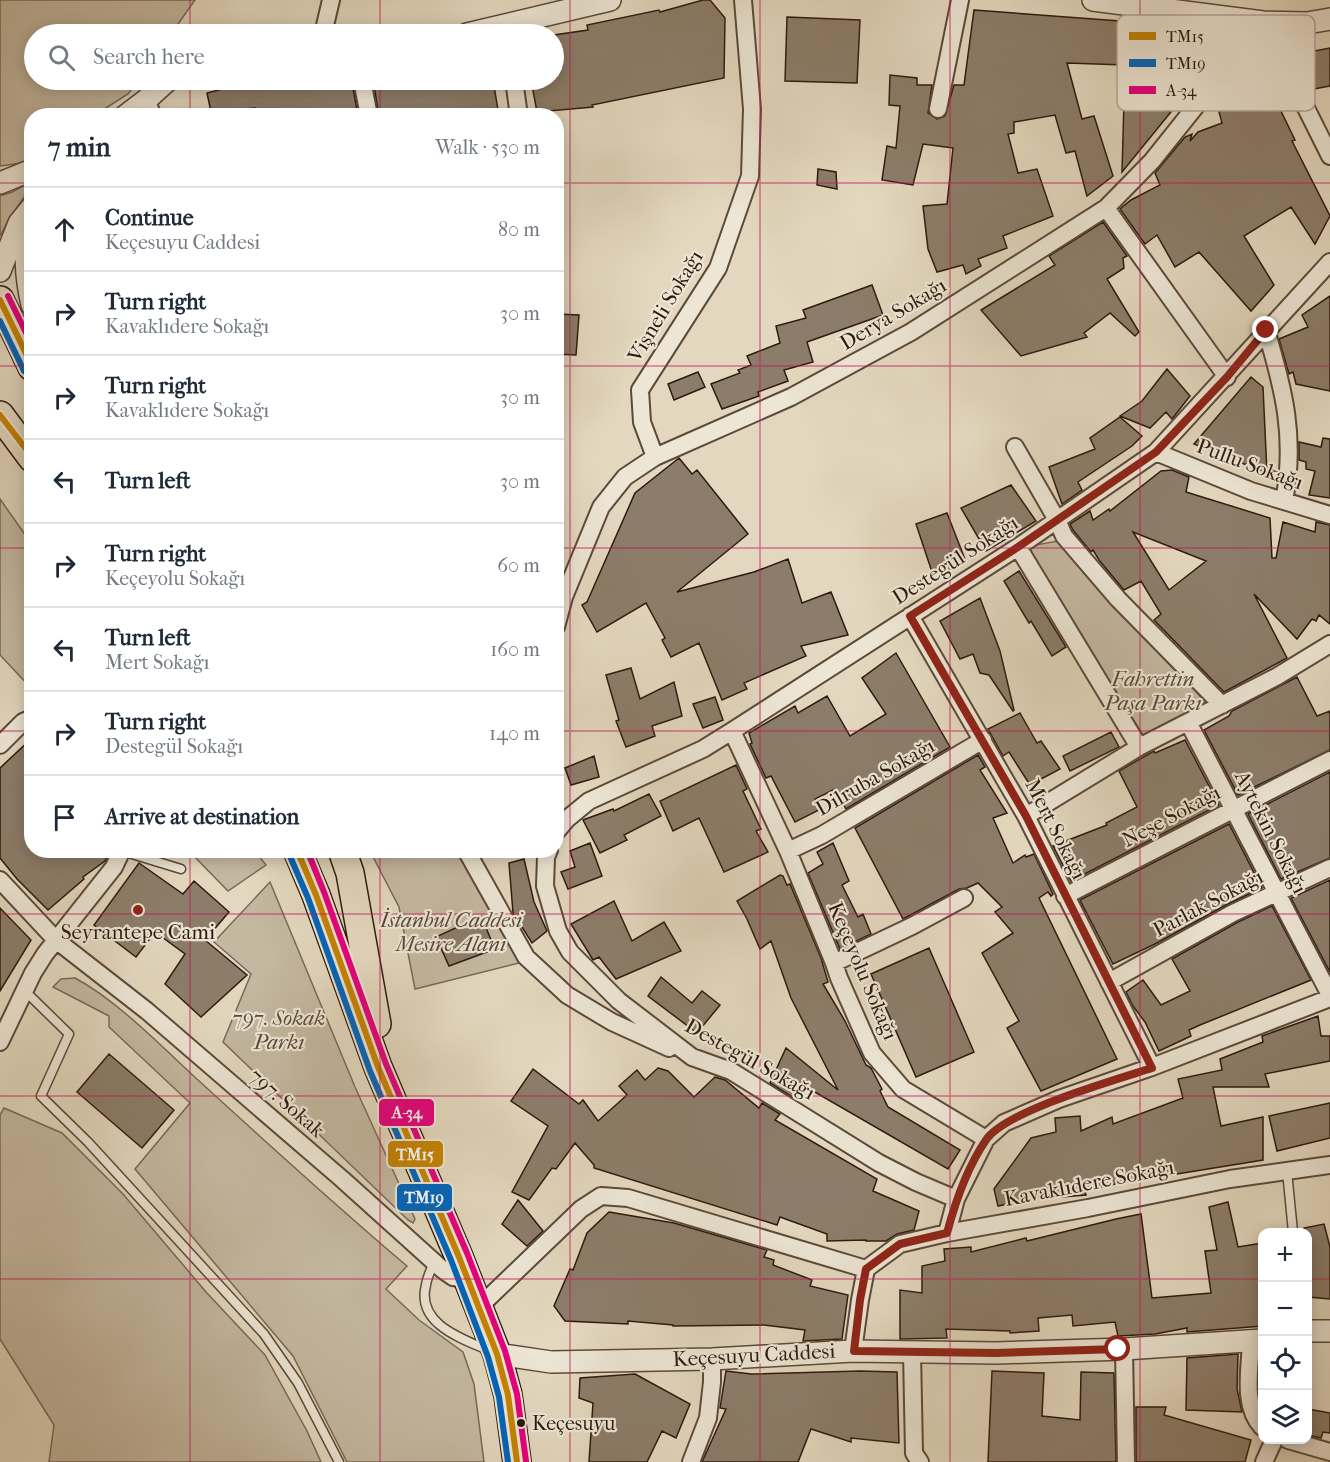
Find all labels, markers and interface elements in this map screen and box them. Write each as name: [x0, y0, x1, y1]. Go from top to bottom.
legend: [1117, 15, 1315, 111]
search box: [24, 24, 564, 90]
text: TM15: [1166, 27, 1204, 46]
icon: search: [45, 41, 78, 74]
text: Search here: [93, 44, 205, 70]
text: TM19: [1166, 54, 1206, 73]
text: A-34: [1165, 81, 1197, 100]
text: 7 min: [48, 132, 111, 163]
text: Walk · 530 m: [435, 136, 540, 159]
text: Continue: [105, 205, 194, 231]
icon: ahead: [48, 213, 81, 246]
text: 80 m: [498, 218, 540, 241]
text: Keçesuyu Caddesi: [105, 231, 260, 254]
street label: Vişneli Sokağı: [622, 246, 708, 367]
street label: Derya Sokağı: [836, 273, 950, 355]
text: Turn right: [105, 289, 206, 315]
icon: right: [48, 297, 81, 330]
text: 30 m: [500, 302, 540, 325]
text: Kavaklıdere Sokağı: [105, 315, 269, 338]
route end: [1252, 316, 1278, 342]
text: Turn right: [105, 373, 206, 399]
icon: right: [48, 381, 81, 414]
text: 30 m: [500, 386, 540, 409]
text: Kavaklıdere Sokağı: [105, 399, 269, 422]
street label: Pullu Sokağı: [1193, 434, 1307, 494]
icon: left: [48, 465, 81, 498]
text: Turn left: [105, 468, 191, 494]
text: 30 m: [500, 470, 540, 493]
street label: Destegül Sokağı: [888, 510, 1022, 610]
text: Turn right: [105, 541, 206, 567]
icon: right: [48, 549, 81, 582]
text: 60 m: [497, 554, 540, 577]
text: Keçeyolu Sokağı: [105, 567, 245, 590]
text: Turn left: [105, 625, 191, 651]
icon: left: [48, 633, 81, 666]
text: 160 m: [490, 638, 540, 661]
text: Mert Sokağı: [105, 651, 209, 674]
park label: Fahrettin Paşa Parkı: [1104, 667, 1202, 715]
text: Turn right: [105, 709, 206, 735]
icon: right: [48, 717, 81, 750]
text: 140 m: [489, 722, 540, 745]
street label: Dilruba Sokağı: [811, 733, 939, 821]
text: Destegül Sokağı: [105, 735, 243, 758]
street label: Aytekin Sokağı: [1229, 766, 1312, 897]
street label: Mert Sokağı: [1020, 775, 1092, 883]
street label: Neşe Sokağı: [1118, 780, 1224, 852]
icon: arrive: [48, 801, 81, 834]
text: Arrive at destination: [105, 804, 299, 830]
street label: Parlak Sokağı: [1149, 864, 1267, 942]
street label: Keçeyolu Sokağı: [823, 899, 903, 1043]
marker: Seyrantepe Cami: [131, 903, 145, 917]
park label: İstanbul Caddesi Mesire Alanı: [379, 907, 524, 956]
place label: Seyrantepe Cami: [61, 920, 215, 944]
park label: 797. Sokak Parkı: [233, 1006, 325, 1054]
street label: Destegül Sokağı: [681, 1013, 819, 1105]
street label: 797. Sokak: [244, 1064, 330, 1142]
line badge: A-34: [378, 1098, 435, 1127]
text: A-34: [391, 1103, 424, 1123]
line badge: TM15: [387, 1140, 444, 1168]
text: TM15: [395, 1145, 434, 1164]
street label: Kavaklıdere Sokağı: [1002, 1155, 1176, 1211]
line badge: TM19: [396, 1183, 453, 1212]
text: TM19: [403, 1188, 444, 1208]
map controls: [1258, 1228, 1312, 1444]
button: +: [1258, 1228, 1312, 1282]
button: −: [1258, 1282, 1312, 1336]
route start: [1104, 1335, 1130, 1361]
button: locate: [1258, 1336, 1312, 1390]
street label: Keçesuyu Caddesi: [672, 1339, 836, 1371]
button: layers: [1258, 1390, 1312, 1444]
place label: Keçesuyu: [532, 1412, 616, 1435]
marker: Keçesuyu: [515, 1417, 527, 1429]

